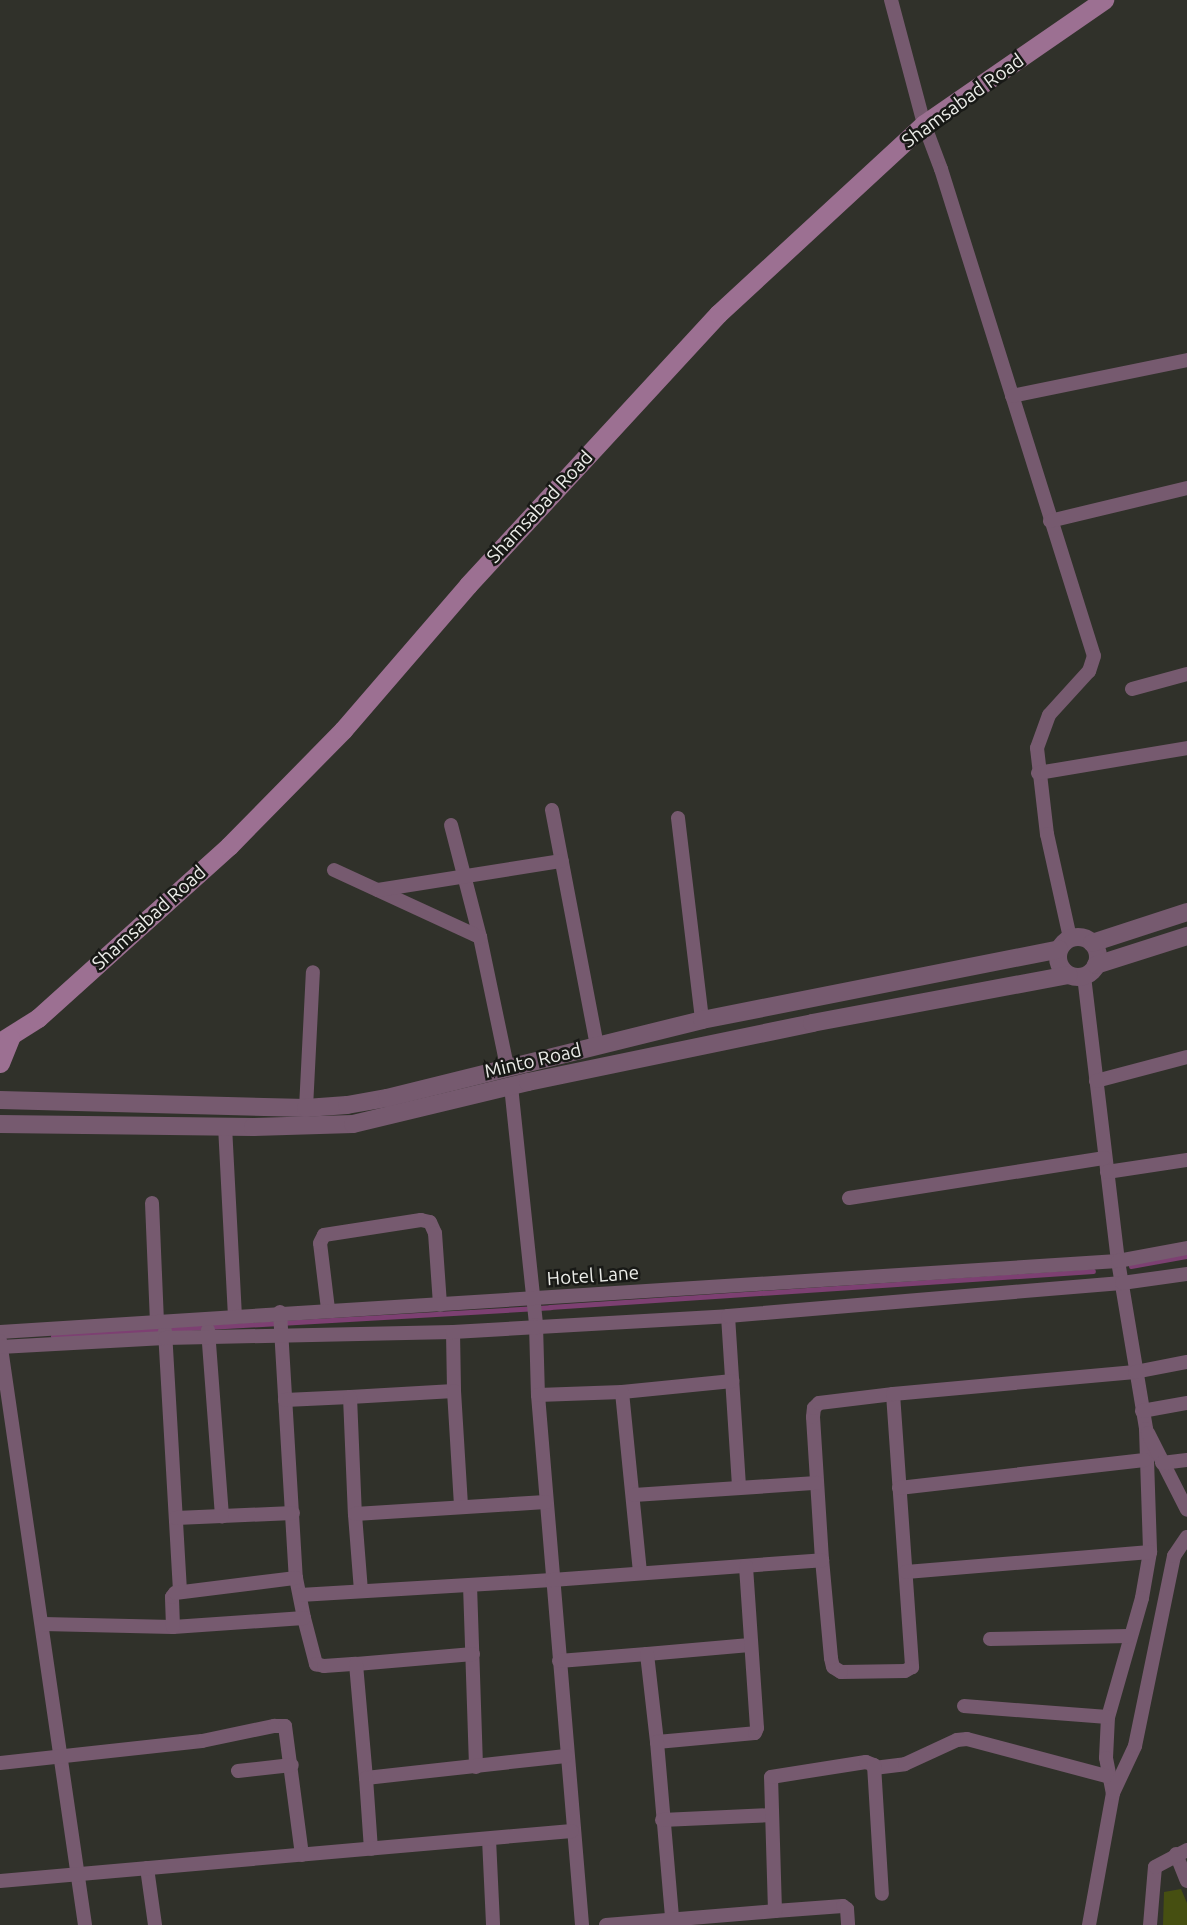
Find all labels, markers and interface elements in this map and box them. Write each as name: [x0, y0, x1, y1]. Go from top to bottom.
street label: Shamsabad Road: [898, 49, 1028, 153]
street label: Shamsabad Road: [482, 446, 598, 568]
street label: Shamsabad Road: [87, 861, 211, 975]
street label: Minto Road: [482, 1039, 584, 1083]
street label: Hotel Lane: [546, 1261, 640, 1291]

